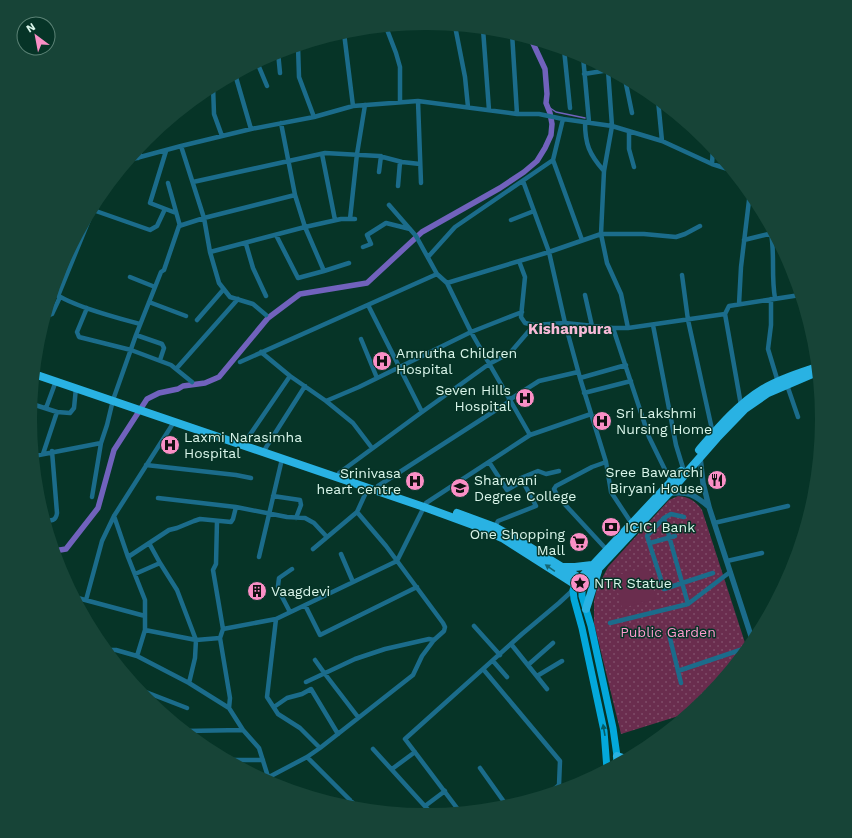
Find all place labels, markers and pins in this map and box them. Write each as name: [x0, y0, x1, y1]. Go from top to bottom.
place label: Amrutha Children Hospital: [396, 345, 517, 377]
hospital icon: Amrutha Children Hospital: [371, 350, 393, 372]
place label: Seven Hills Hospital: [435, 382, 512, 414]
hospital icon: Seven Hills Hospital: [514, 387, 536, 409]
place label: Sri Lakshmi Nursing Home: [616, 405, 712, 437]
hospital icon: Sri Lakshmi Nursing Home: [591, 410, 613, 432]
place label: Laxmi Narasimha Hospital: [184, 429, 302, 461]
hospital icon: Laxmi Narasimha Hospital: [159, 434, 181, 456]
place label: Sree Bawarchi Biryani House: [606, 464, 703, 496]
place label: Srinivasa heart centre: [316, 465, 401, 497]
restaurant icon: Sree Bawarchi Biryani House: [706, 469, 728, 491]
hospital icon: Srinivasa heart centre: [404, 470, 426, 492]
place label: Sharwani Degree College: [474, 472, 576, 504]
school or university icon: Sharwani Degree College: [449, 477, 471, 499]
bank icon: ICICI Bank: [600, 516, 622, 538]
place label: ICICI Bank: [625, 519, 695, 535]
place label: One Shopping Mall: [470, 526, 566, 558]
supermarket icon: One Shopping Mall: [568, 531, 590, 553]
place icon: NTR Statue: [569, 572, 591, 594]
place label: NTR Statue: [594, 575, 672, 591]
building icon: Vaagdevi: [246, 580, 268, 602]
place label: Vaagdevi: [271, 583, 330, 599]

